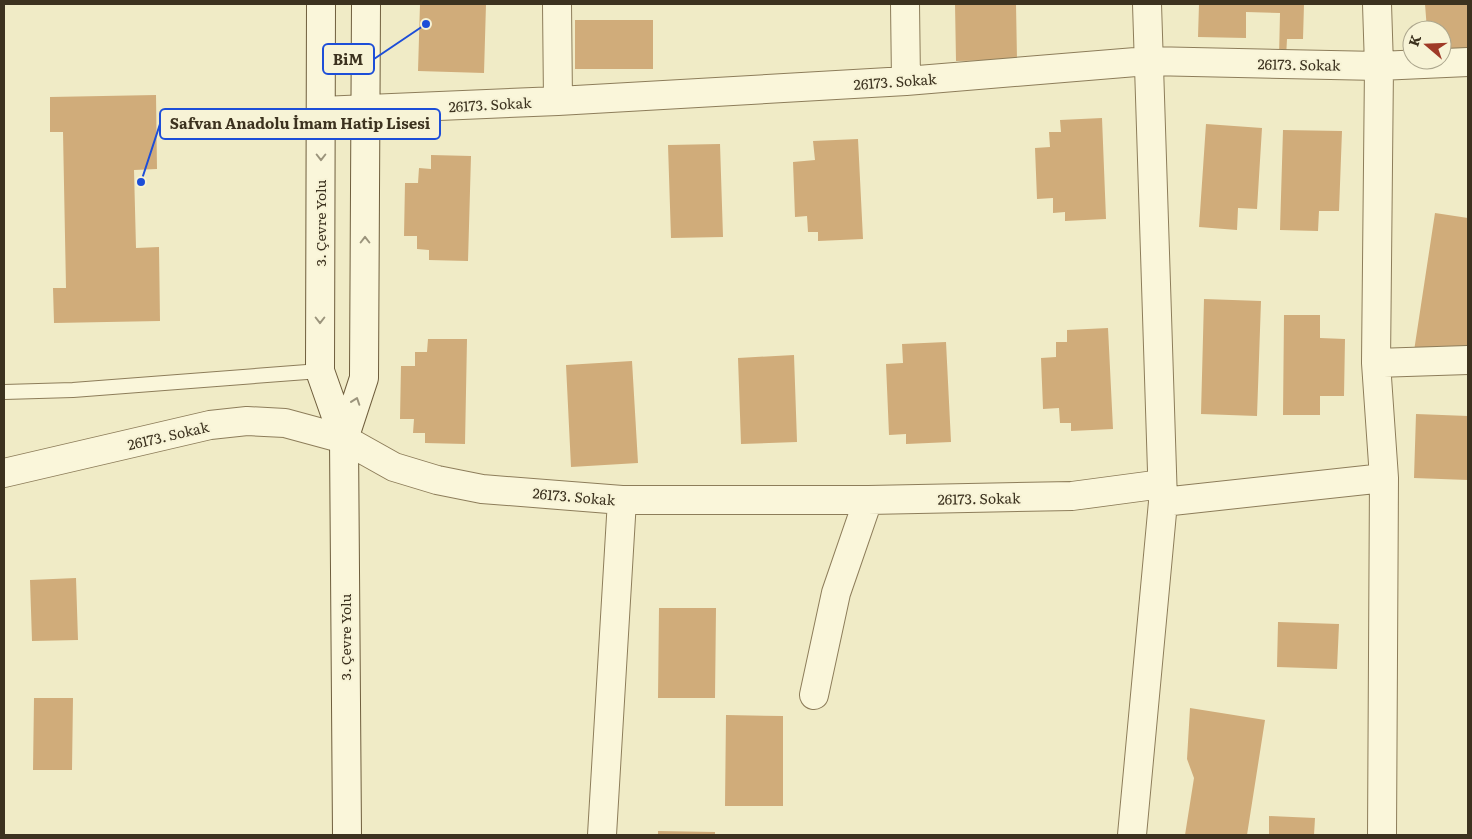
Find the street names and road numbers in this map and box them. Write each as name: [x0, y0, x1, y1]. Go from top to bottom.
street label: 26173. Sokak: [1257, 53, 1341, 75]
street label: 26173. Sokak: [853, 68, 937, 94]
street label: 26173. Sokak: [448, 92, 532, 116]
street label: 3. Çevre Yolu: [310, 179, 330, 266]
street label: 26173. Sokak: [125, 416, 211, 454]
street label: 26173. Sokak: [532, 482, 617, 510]
street label: 26173. Sokak: [937, 487, 1021, 509]
street label: 3. Çevre Yolu: [335, 593, 355, 680]

